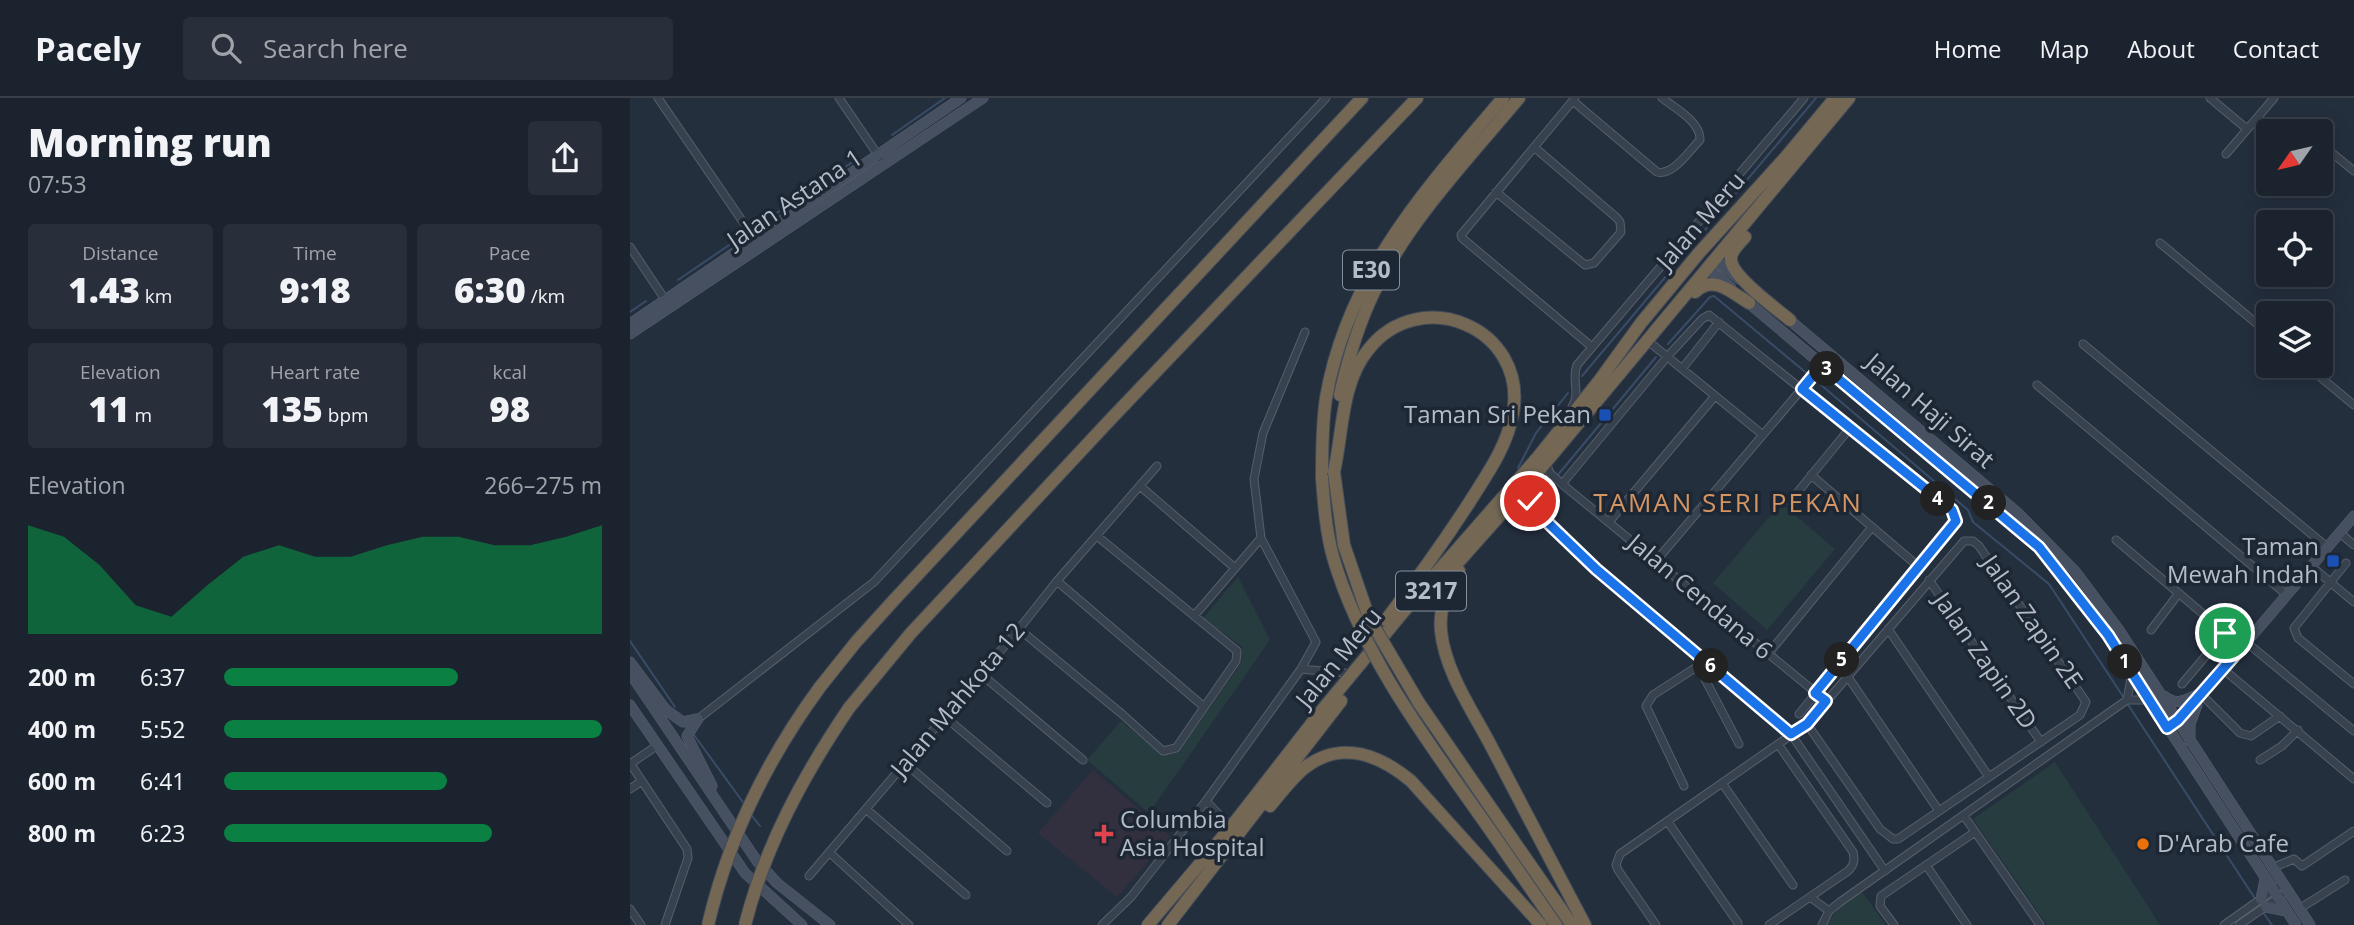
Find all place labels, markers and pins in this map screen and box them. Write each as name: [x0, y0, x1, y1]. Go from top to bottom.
pin: 3: [1810, 352, 1844, 386]
place label: Taman Sri Pekan: [1404, 397, 1591, 430]
marker: Taman Sri Pekan: [1597, 407, 1613, 423]
pin: [1500, 471, 1560, 531]
pin: 4: [1920, 482, 1956, 516]
pin: 2: [1972, 486, 2006, 520]
place label: Taman Mewah Indah: [2167, 529, 2319, 590]
marker: Taman Mewah Indah: [2325, 553, 2341, 569]
pin: [2195, 603, 2255, 663]
pin: 5: [1824, 642, 1860, 678]
pin: 1: [2108, 644, 2142, 680]
pin: 6: [1694, 648, 1728, 684]
place label: Columbia Asia Hospital: [1120, 802, 1265, 863]
marker: Columbia Asia Hospital: [1094, 824, 1114, 844]
place label: D'Arab Cafe: [2157, 826, 2289, 859]
marker: D'Arab Cafe: [2135, 836, 2151, 852]

